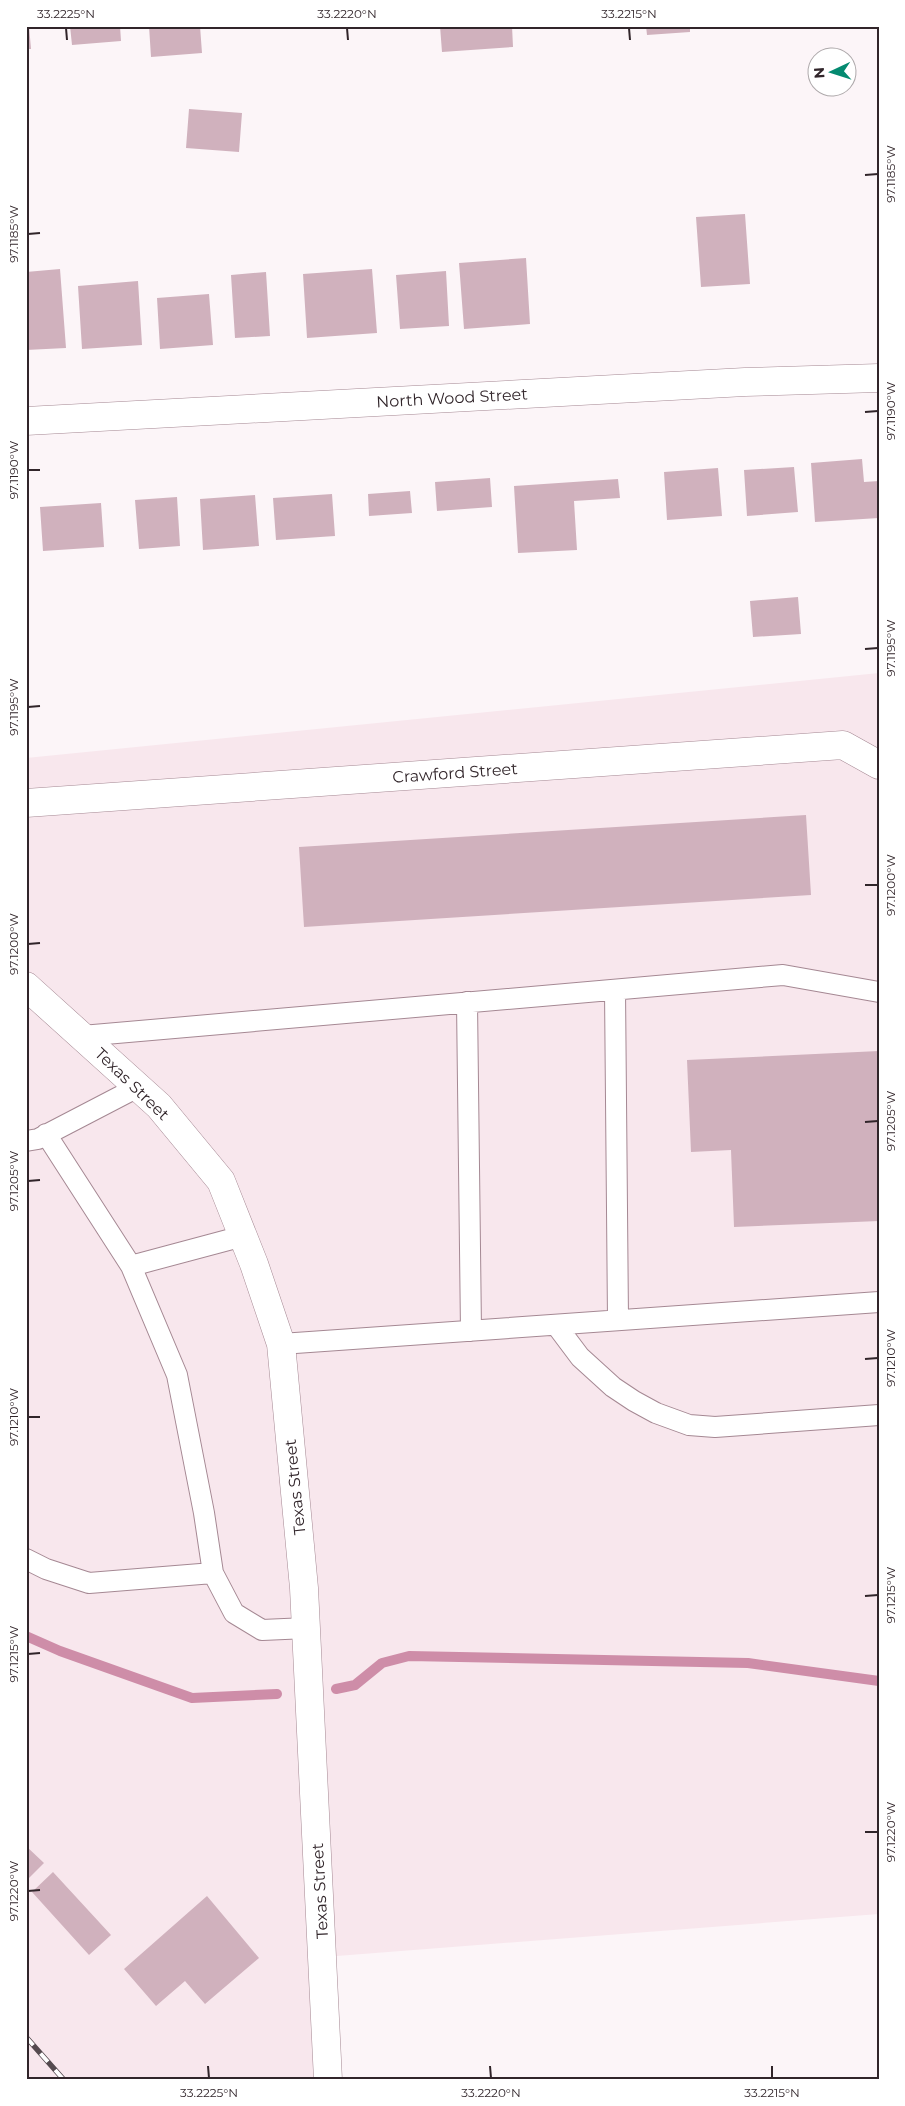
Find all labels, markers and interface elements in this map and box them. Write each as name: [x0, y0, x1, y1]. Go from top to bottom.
text: 33.2225°N: [37, 6, 95, 21]
text: 33.2220°N: [317, 6, 377, 21]
text: 33.2215°N: [601, 6, 657, 21]
north arrow: [808, 48, 858, 98]
text: N: [810, 67, 828, 79]
text: 97.1185°W: [883, 145, 898, 203]
text: 97.1185°W: [6, 205, 21, 263]
text: 97.1190°W: [883, 382, 898, 440]
street label: North Wood Street: [376, 385, 529, 411]
text: 97.1190°W: [6, 441, 21, 499]
text: 97.1195°W: [883, 619, 898, 677]
text: 97.1195°W: [6, 678, 21, 736]
street label: Crawford Street: [392, 759, 519, 787]
text: 97.1200°W: [883, 854, 898, 916]
text: 97.1200°W: [6, 913, 21, 975]
street label: Texas Street: [91, 1044, 173, 1124]
text: 97.1205°W: [883, 1091, 898, 1151]
text: 97.1205°W: [6, 1151, 21, 1211]
text: 97.1210°W: [883, 1329, 898, 1387]
text: 97.1210°W: [6, 1388, 21, 1446]
street label: Texas Street: [280, 1438, 309, 1536]
text: 97.1215°W: [883, 1567, 898, 1623]
text: 97.1215°W: [6, 1626, 21, 1682]
text: 97.1220°W: [883, 1802, 898, 1862]
street label: Texas Street: [308, 1842, 332, 1939]
text: 97.1220°W: [6, 1861, 21, 1921]
text: 33.2225°N: [180, 2085, 238, 2100]
text: 33.2220°N: [461, 2085, 521, 2100]
text: 33.2215°N: [744, 2085, 800, 2100]

